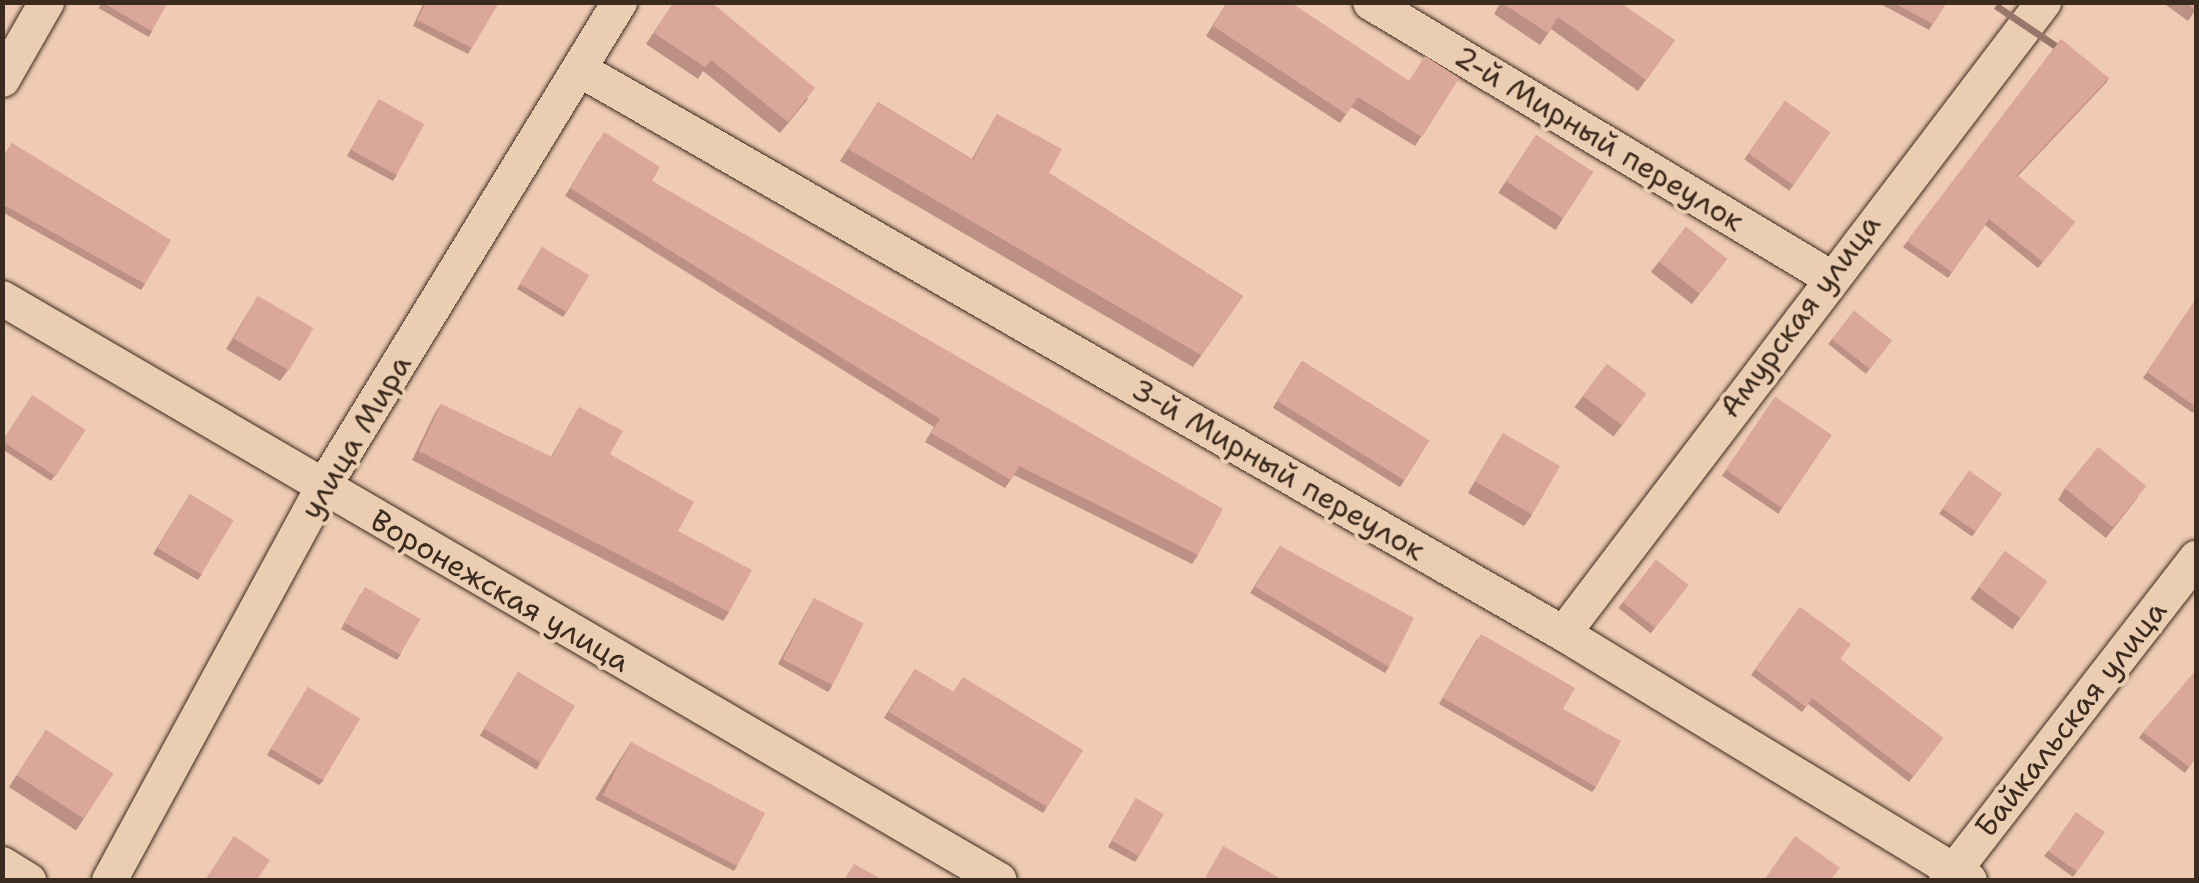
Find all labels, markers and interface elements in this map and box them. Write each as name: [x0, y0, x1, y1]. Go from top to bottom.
street label: 2-й Мирный переулок: [1448, 38, 1750, 240]
street label: Амурская улица: [1712, 207, 1888, 425]
street label: улица Мира: [293, 348, 419, 526]
street label: 3-й Мирный переулок: [1125, 371, 1431, 569]
street label: Воронежская улица: [364, 502, 636, 680]
street label: Байкальская улица: [1968, 594, 2174, 844]

